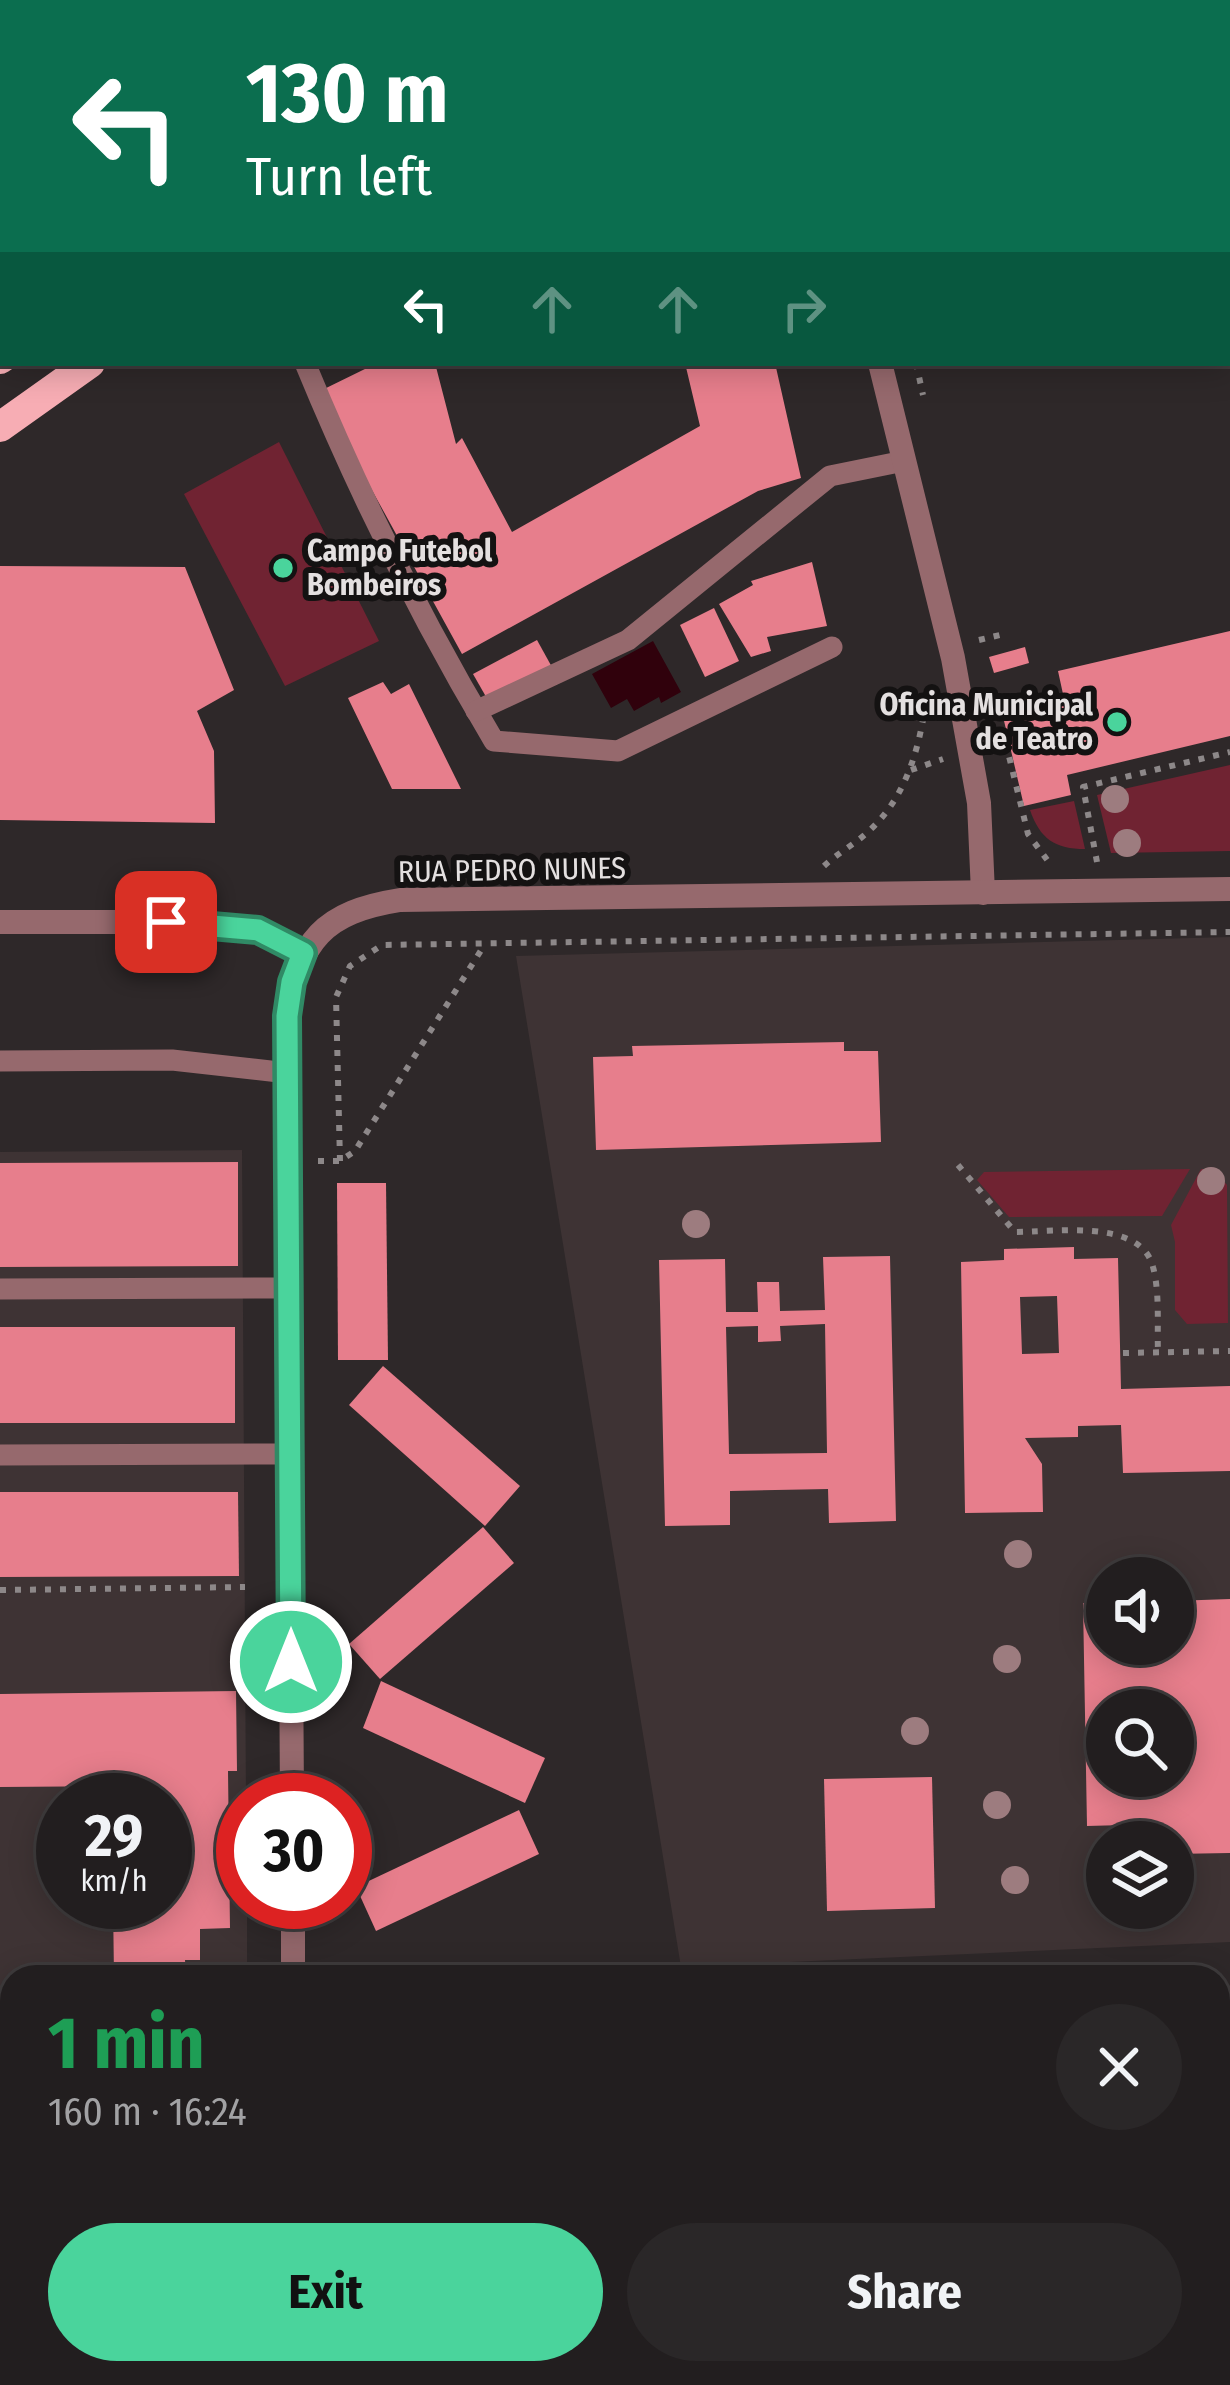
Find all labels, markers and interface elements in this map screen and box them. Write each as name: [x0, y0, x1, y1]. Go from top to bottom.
text: 130 m: [246, 43, 449, 144]
icon: left: [48, 48, 204, 204]
text: Turn left: [246, 145, 432, 209]
icon: left: [393, 276, 459, 342]
icon: ahead: [519, 276, 585, 342]
icon: ahead: [645, 276, 711, 342]
icon: right: [771, 276, 837, 342]
place label: Campo Futebol Bombeiros: [307, 533, 493, 603]
marker: Campo Futebol Bombeiros: [270, 555, 296, 581]
place label: Oficina Municipal de Teatro: [880, 687, 1094, 757]
marker: Oficina Municipal de Teatro: [1104, 709, 1130, 735]
street label: RUA PEDRO NUNES: [398, 850, 626, 890]
pin: [115, 871, 217, 973]
icon: arrive: [133, 889, 199, 955]
map controls: [1086, 1557, 1194, 1929]
button: sound: [1086, 1557, 1194, 1665]
position arrow: [228, 1599, 354, 1725]
button: search: [1086, 1689, 1194, 1797]
speed limit sign: 30: [216, 1773, 372, 1929]
text: 29: [85, 1800, 143, 1872]
button: layers: [1086, 1821, 1194, 1929]
text: km/h: [81, 1863, 147, 1899]
text: 1 min: [48, 2001, 205, 2087]
button: close: [1056, 2004, 1182, 2130]
text: 160 m · 16:24: [48, 2089, 247, 2135]
button: Exit: [48, 2223, 603, 2361]
button: Share: [627, 2223, 1182, 2361]

